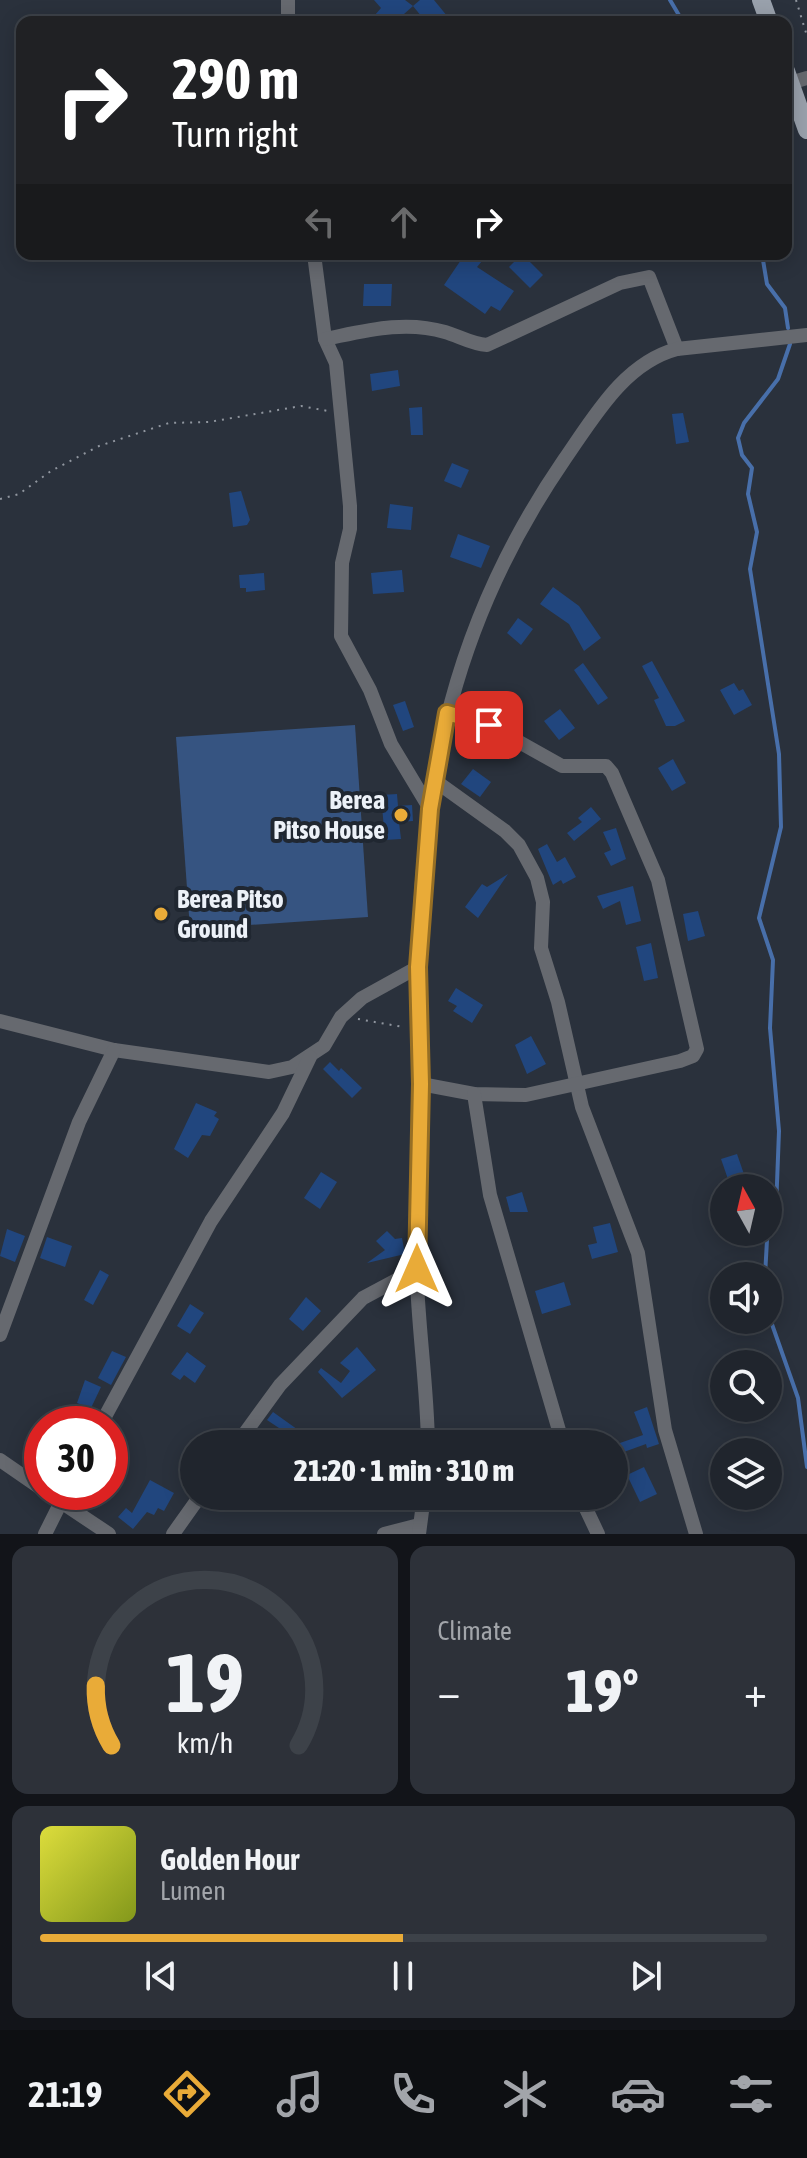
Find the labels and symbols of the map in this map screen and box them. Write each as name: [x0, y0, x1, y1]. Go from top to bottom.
pin: [455, 691, 523, 759]
place label: Berea Pitso House: [273, 785, 385, 845]
marker: Berea Pitso House: [392, 806, 410, 824]
place label: Berea Pitso Ground: [177, 884, 284, 944]
marker: Berea Pitso Ground: [152, 905, 170, 923]
north arrow: [710, 1174, 782, 1246]
position arrow: [375, 1227, 459, 1311]
speed limit sign: 30: [24, 1406, 128, 1510]

